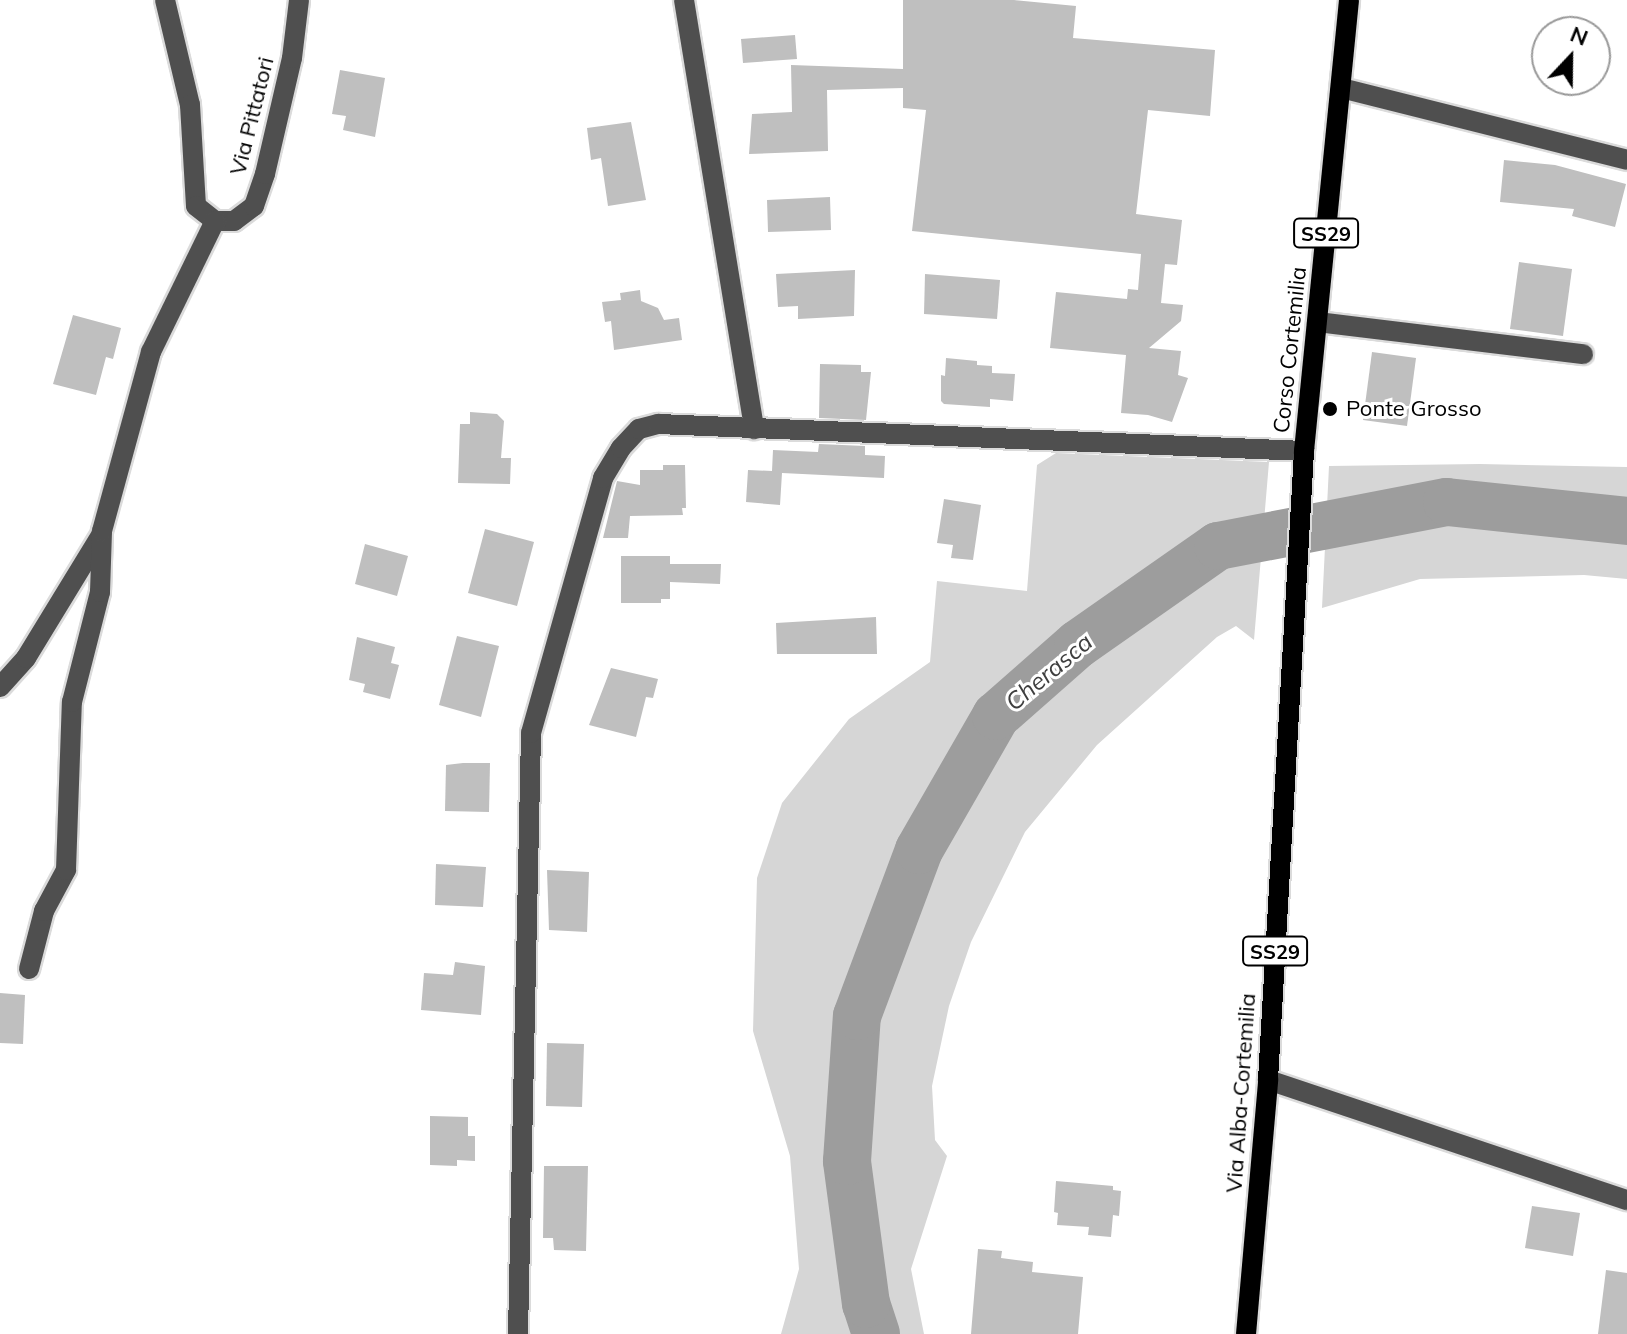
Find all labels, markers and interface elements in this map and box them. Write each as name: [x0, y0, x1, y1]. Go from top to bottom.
north arrow: [1531, 16, 1611, 96]
text: N: [1566, 20, 1592, 52]
street label: Via Pittatori: [225, 54, 279, 178]
road number: SS29: [1292, 217, 1360, 249]
street label: Corso Cortemilia: [1268, 266, 1312, 434]
place label: Ponte Grosso: [1346, 396, 1481, 422]
marker: Ponte Grosso: [1321, 400, 1339, 418]
water label: Cherasca: [1000, 627, 1098, 717]
road number: SS29: [1241, 935, 1309, 967]
street label: Via Alba-Cortemilia: [1221, 992, 1261, 1194]

